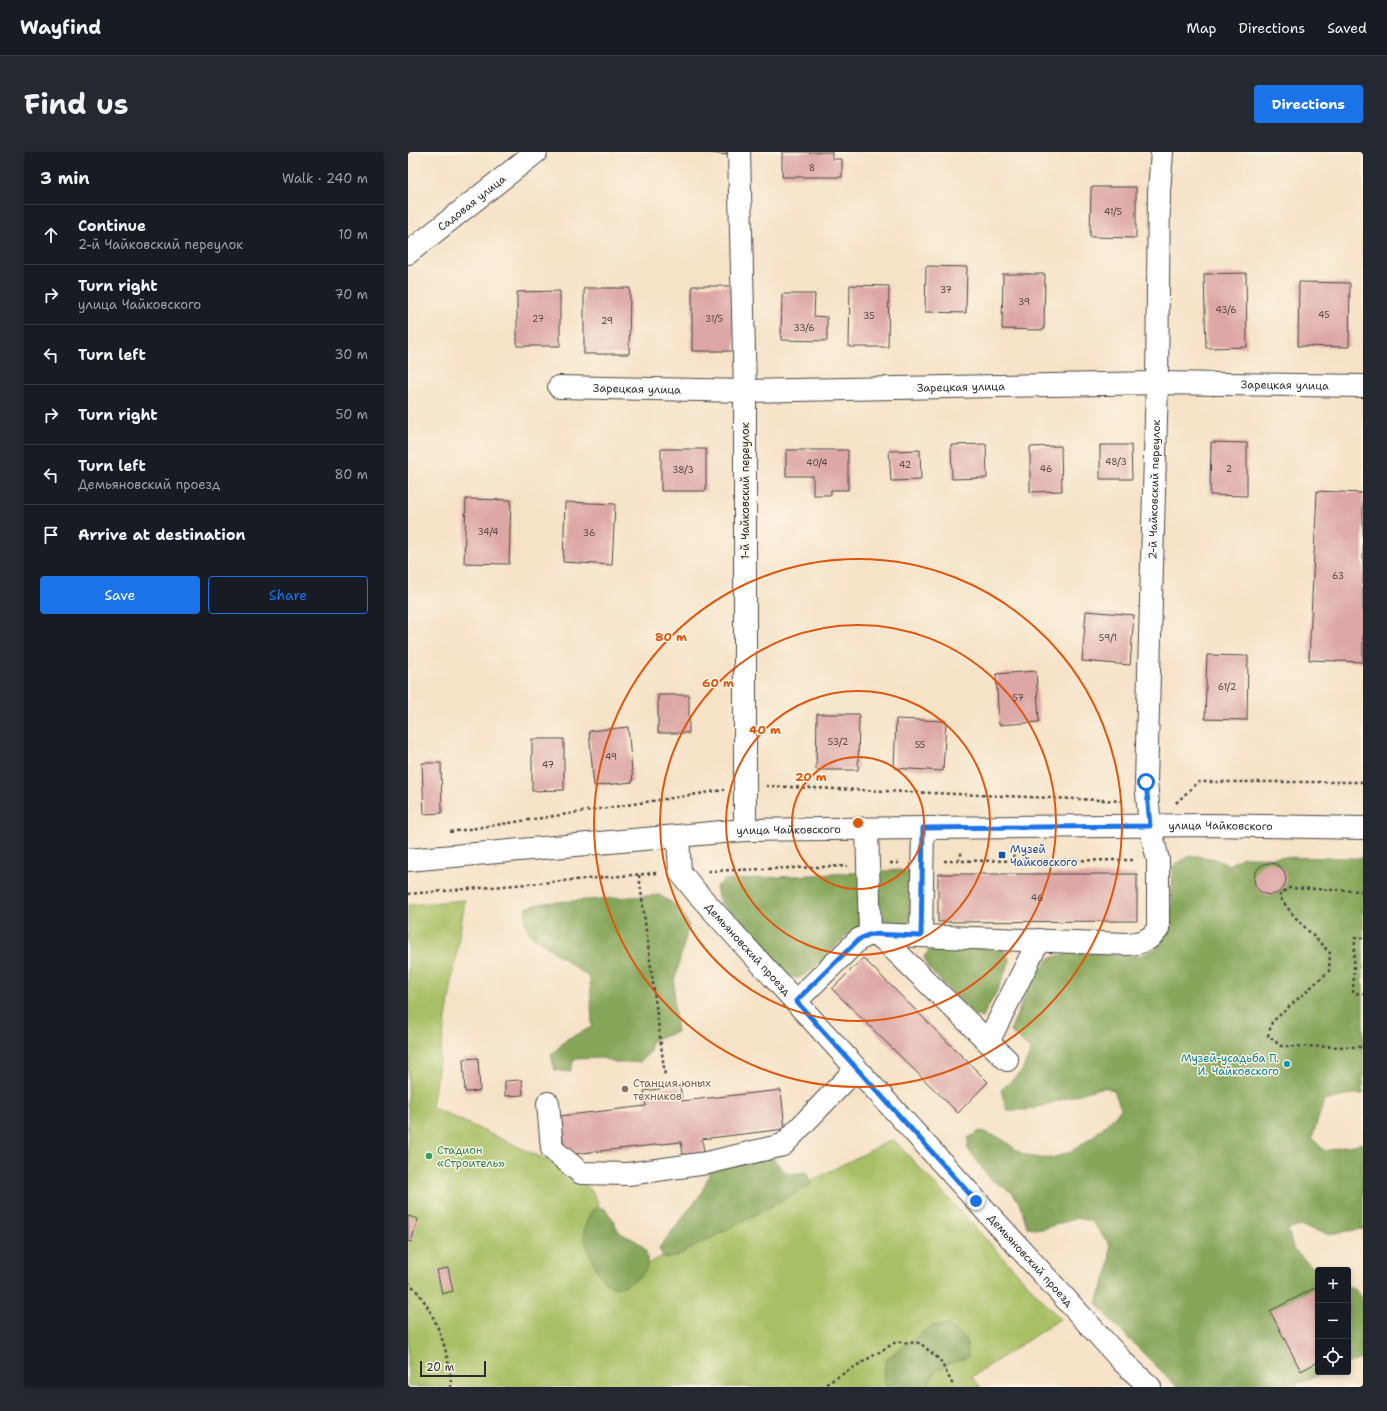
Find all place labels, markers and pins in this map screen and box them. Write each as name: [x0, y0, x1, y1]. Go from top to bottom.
centre of rings: [851, 816, 865, 830]
place label: Музей Чайковского: [1010, 842, 1078, 870]
marker: Музей Чайковского: [997, 850, 1007, 860]
place label: Музей-усадьба П. И. Чайковского: [1181, 1051, 1279, 1079]
marker: Музей-усадьба П. И. Чайковского: [1282, 1059, 1292, 1069]
place label: Станция юных техников: [633, 1076, 711, 1104]
marker: Станция юных техников: [620, 1084, 630, 1094]
place label: Стадион «Строитель»: [437, 1143, 505, 1171]
marker: Стадион «Строитель»: [424, 1151, 434, 1161]

